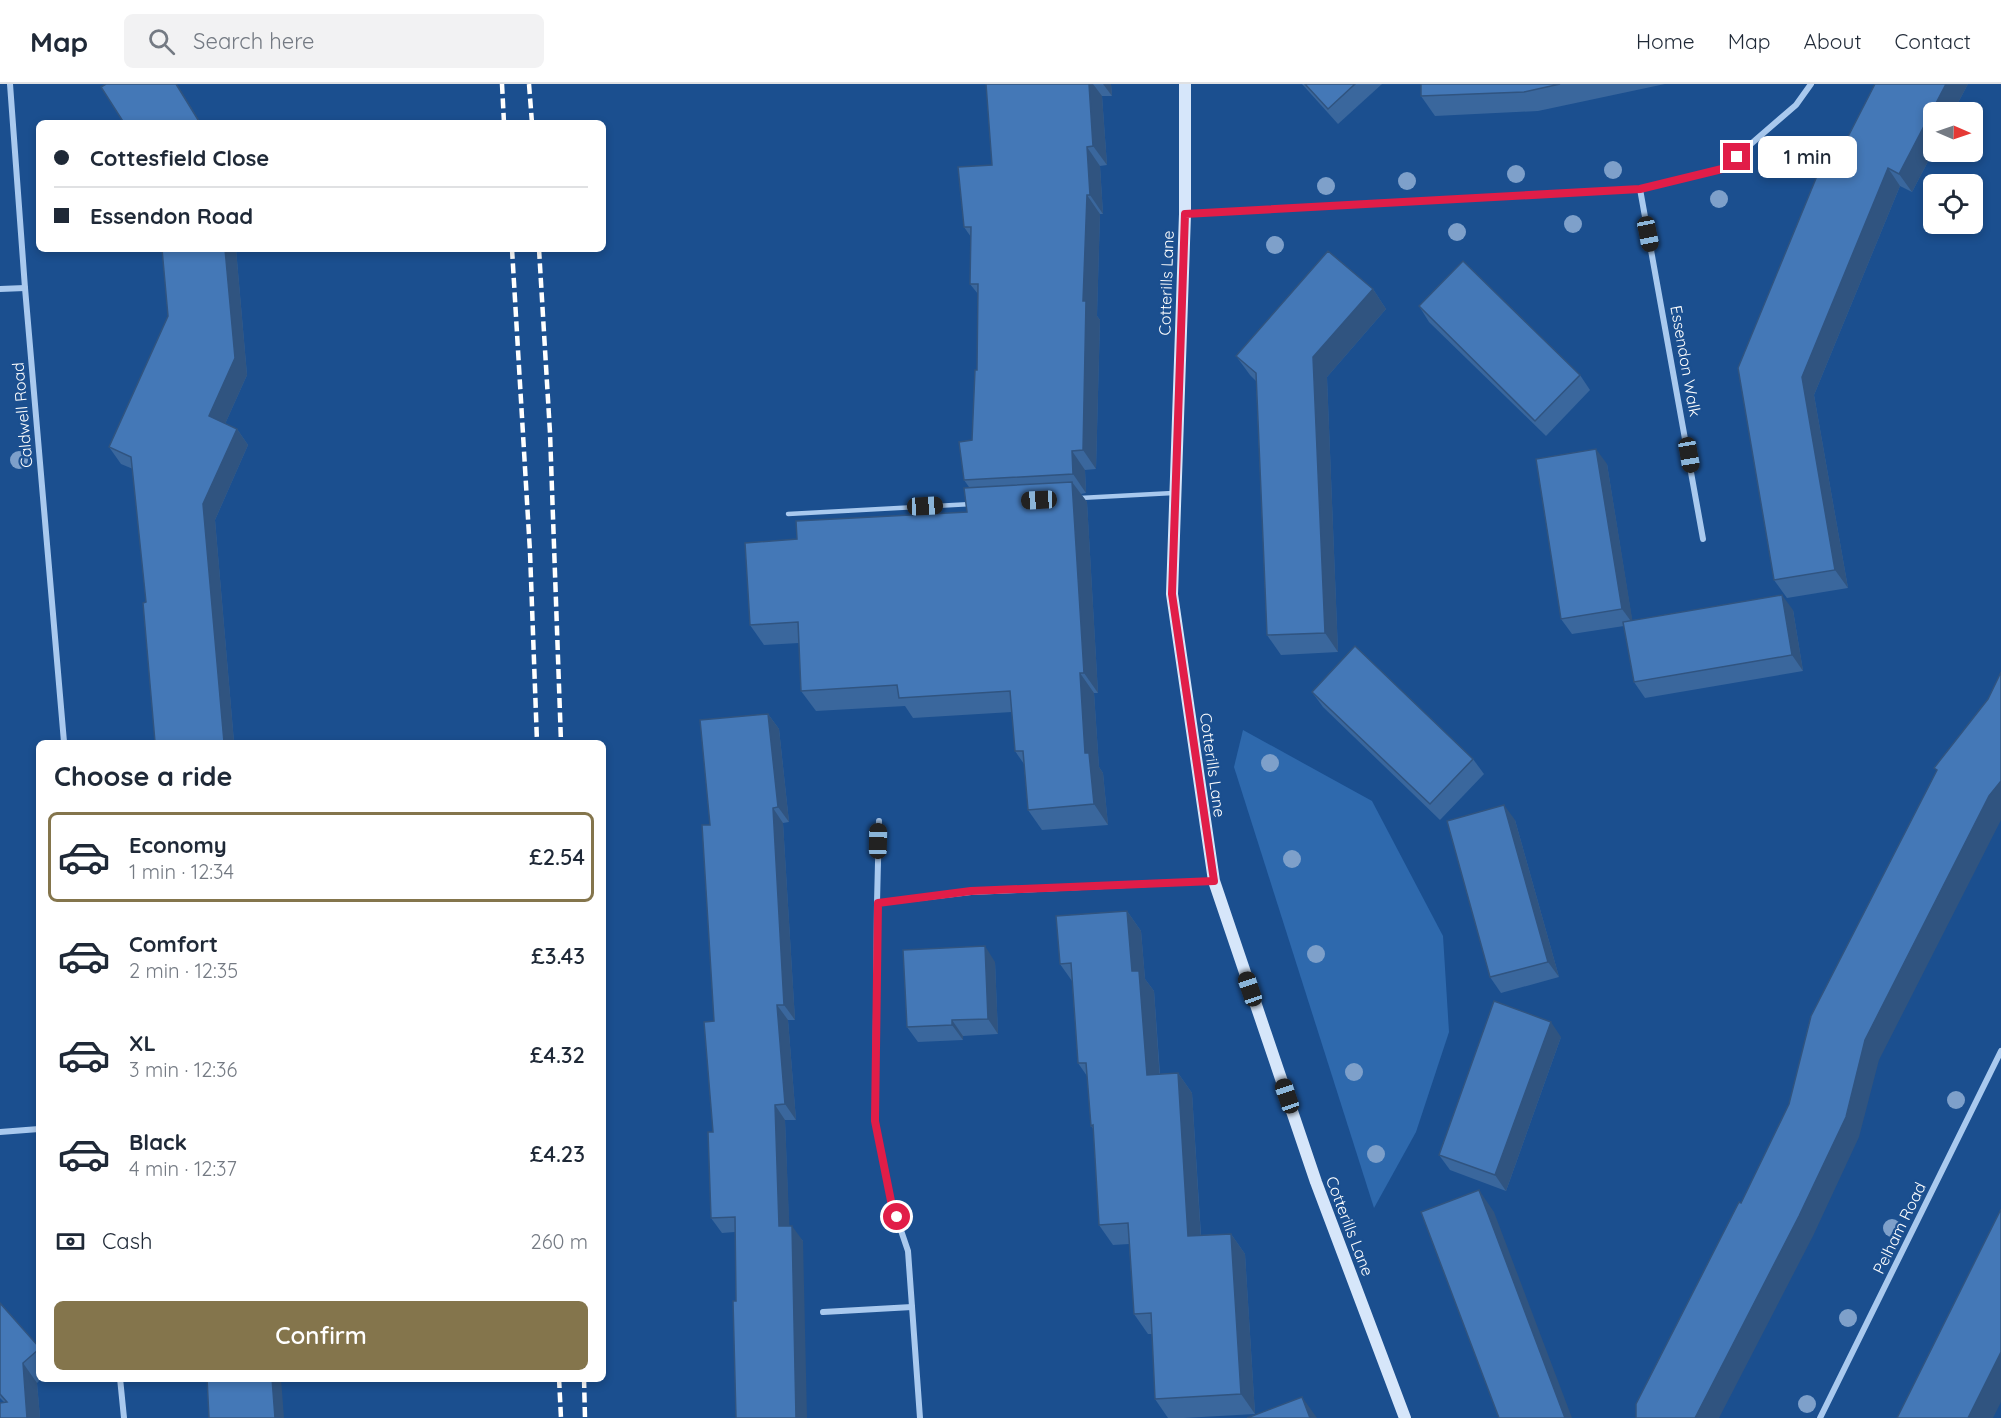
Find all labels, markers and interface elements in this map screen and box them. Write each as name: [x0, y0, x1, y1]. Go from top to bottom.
search box: [124, 14, 544, 68]
text: Map: [30, 24, 88, 59]
icon: search: [145, 25, 178, 58]
text: Search here: [193, 27, 315, 55]
text: Home: [1636, 28, 1695, 54]
text: Map: [1728, 28, 1771, 54]
text: About: [1804, 28, 1862, 54]
text: Contact: [1895, 28, 1971, 54]
north arrow: [1923, 102, 1983, 162]
map controls: [1923, 102, 1983, 234]
callout: 1 min: [1758, 136, 1857, 178]
route end: [1723, 143, 1750, 170]
text: Cottesfield Close: [90, 144, 269, 172]
text: 1 min: [1784, 144, 1831, 169]
button: locate: [1923, 174, 1983, 234]
text: Essendon Road: [90, 202, 253, 230]
car: [1636, 215, 1660, 253]
street label: Cotterills Lane: [1154, 230, 1178, 336]
street label: Essendon Walk: [1666, 304, 1706, 418]
street label: Caldwell Road: [7, 361, 37, 469]
car: [1677, 436, 1701, 474]
car: [1021, 490, 1057, 510]
car: [907, 496, 943, 516]
street label: Cotterills Lane: [1196, 712, 1230, 818]
text: Choose a ride: [54, 759, 232, 793]
car: [869, 823, 887, 859]
icon: car: [57, 830, 111, 884]
text: Economy: [129, 831, 227, 859]
text: £2.54: [529, 843, 585, 871]
text: 1 min · 12:34: [129, 859, 234, 884]
icon: car: [57, 929, 111, 983]
text: Comfort: [129, 930, 218, 958]
text: £3.43: [531, 942, 585, 970]
text: 2 min · 12:35: [129, 958, 238, 983]
car: [1236, 969, 1264, 1009]
icon: car: [57, 1028, 111, 1082]
text: XL: [129, 1029, 156, 1057]
text: £4.32: [530, 1041, 585, 1069]
text: 3 min · 12:36: [129, 1057, 237, 1082]
car: [1273, 1076, 1301, 1116]
icon: car: [57, 1127, 111, 1181]
text: Black: [129, 1128, 187, 1156]
text: £4.23: [530, 1140, 585, 1168]
text: 4 min · 12:37: [129, 1156, 237, 1181]
street label: Cotterills Lane: [1322, 1173, 1378, 1279]
street label: Pelham Road: [1868, 1179, 1930, 1277]
route start: [883, 1203, 910, 1230]
icon: cash: [54, 1225, 87, 1258]
text: Cash: [102, 1227, 153, 1255]
text: 260 m: [531, 1229, 588, 1254]
button: Confirm: [54, 1301, 588, 1370]

